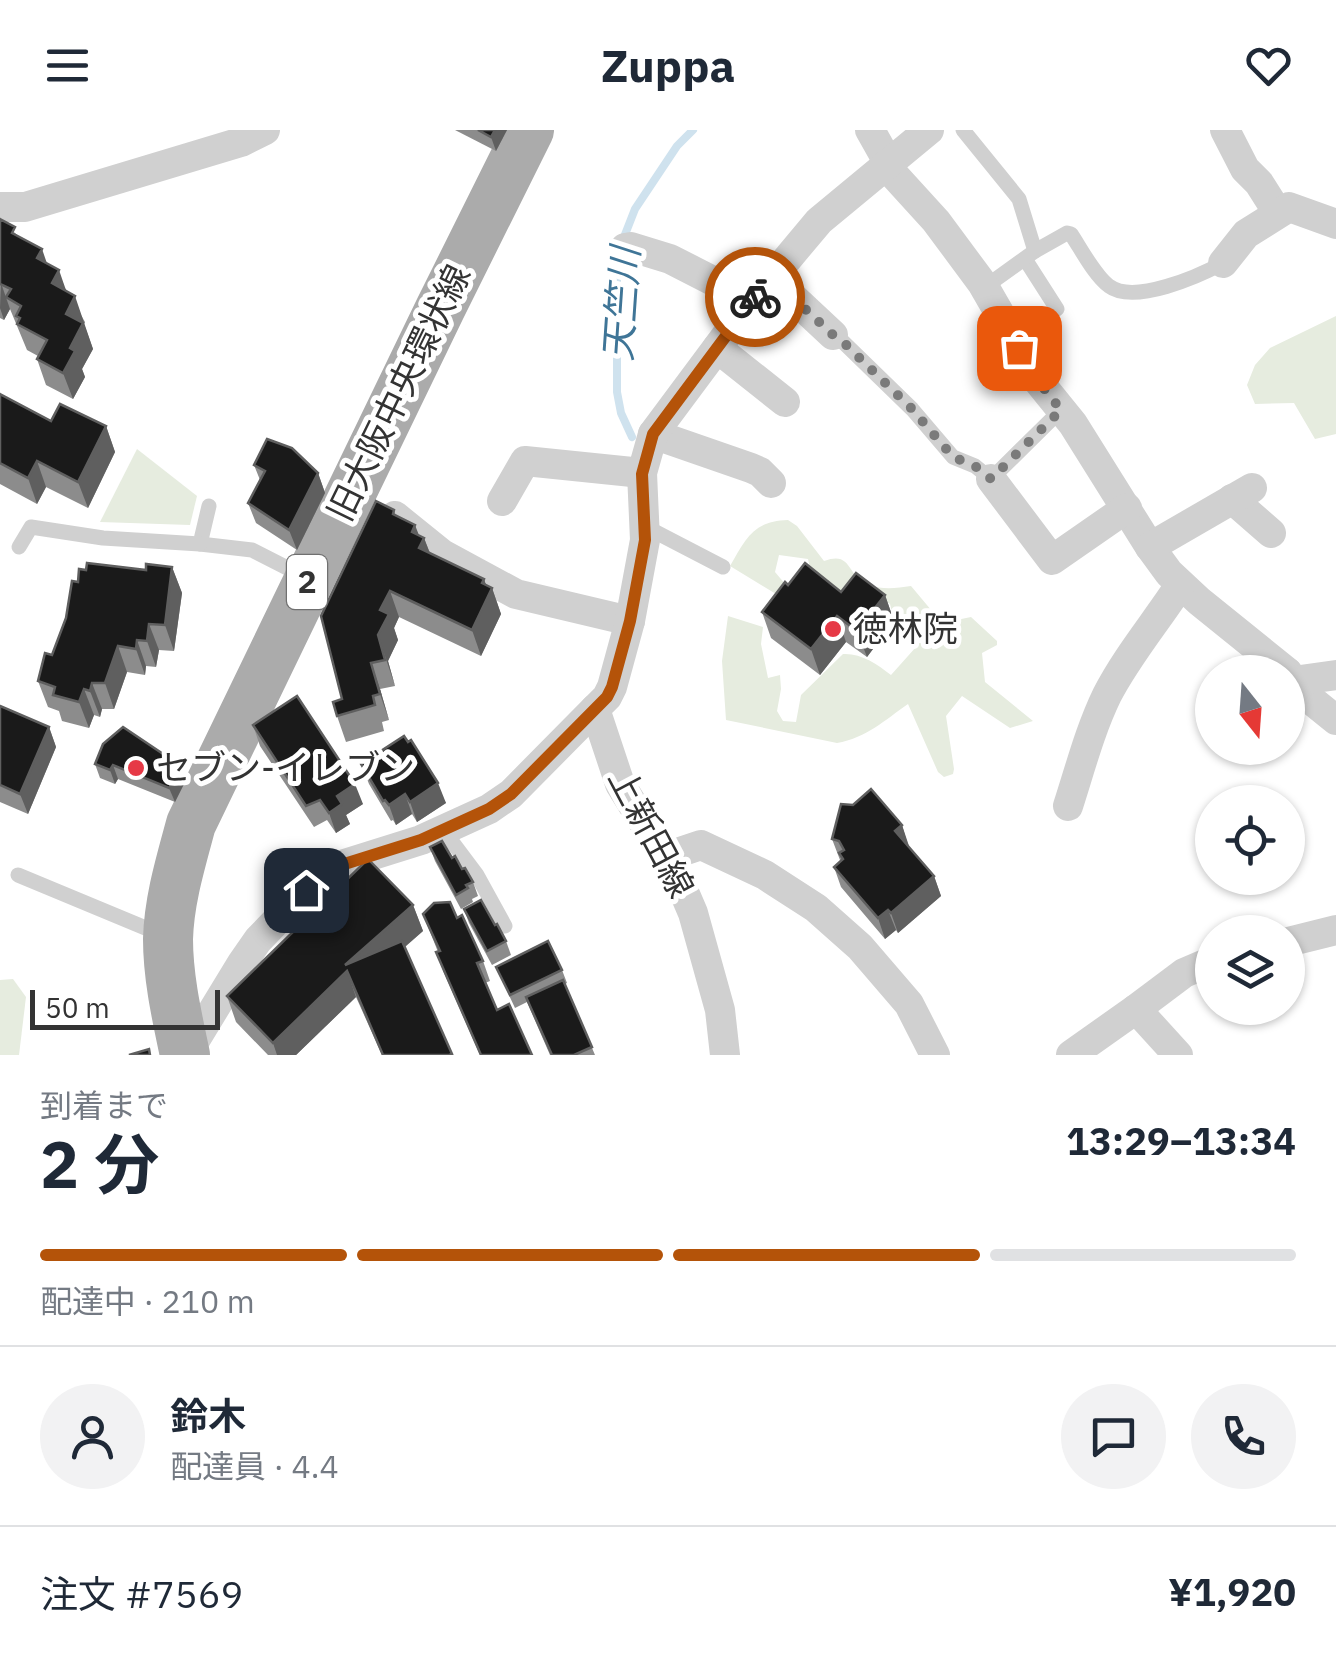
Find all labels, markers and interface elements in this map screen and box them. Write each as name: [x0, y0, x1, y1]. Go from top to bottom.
text: Zuppa: [601, 36, 735, 94]
icon: menu: [40, 38, 95, 93]
icon: heart: [1241, 38, 1296, 93]
water label: 天竺川: [592, 241, 649, 362]
courier: [705, 247, 805, 347]
street label: 旧大阪中央環状線: [316, 257, 480, 528]
icon: bike: [728, 270, 783, 325]
pin: [977, 306, 1062, 391]
icon: bag: [992, 321, 1047, 376]
road number: 2: [287, 555, 327, 609]
place label: 徳林院: [853, 605, 958, 651]
marker: 徳林院: [822, 618, 844, 640]
north arrow: [1195, 655, 1305, 765]
map controls: [1195, 655, 1305, 1025]
place label: セブン-イレブン: [156, 744, 415, 790]
marker: セブン-イレブン: [125, 757, 147, 779]
street label: 上新田線: [599, 760, 705, 905]
button: locate: [1195, 785, 1305, 895]
pin: [264, 848, 349, 933]
icon: home: [279, 863, 334, 918]
button: layers: [1195, 915, 1305, 1025]
scale bar: [30, 985, 220, 1030]
text: 50 m: [45, 989, 110, 1026]
text: 到着まで: [40, 1084, 168, 1126]
text: 13:29–13:34: [1066, 1116, 1296, 1165]
text: 2 分: [40, 1121, 159, 1206]
text: 配達中 · 210 m: [40, 1280, 255, 1322]
button: person: [40, 1384, 145, 1489]
button: chat: [1061, 1384, 1166, 1489]
button: phone: [1191, 1384, 1296, 1489]
text: 鈴木: [170, 1391, 246, 1440]
text: 配達員 · 4.4: [170, 1445, 339, 1487]
text: ¥1,920: [1168, 1567, 1296, 1616]
text: 注文 #7569: [40, 1569, 243, 1618]

